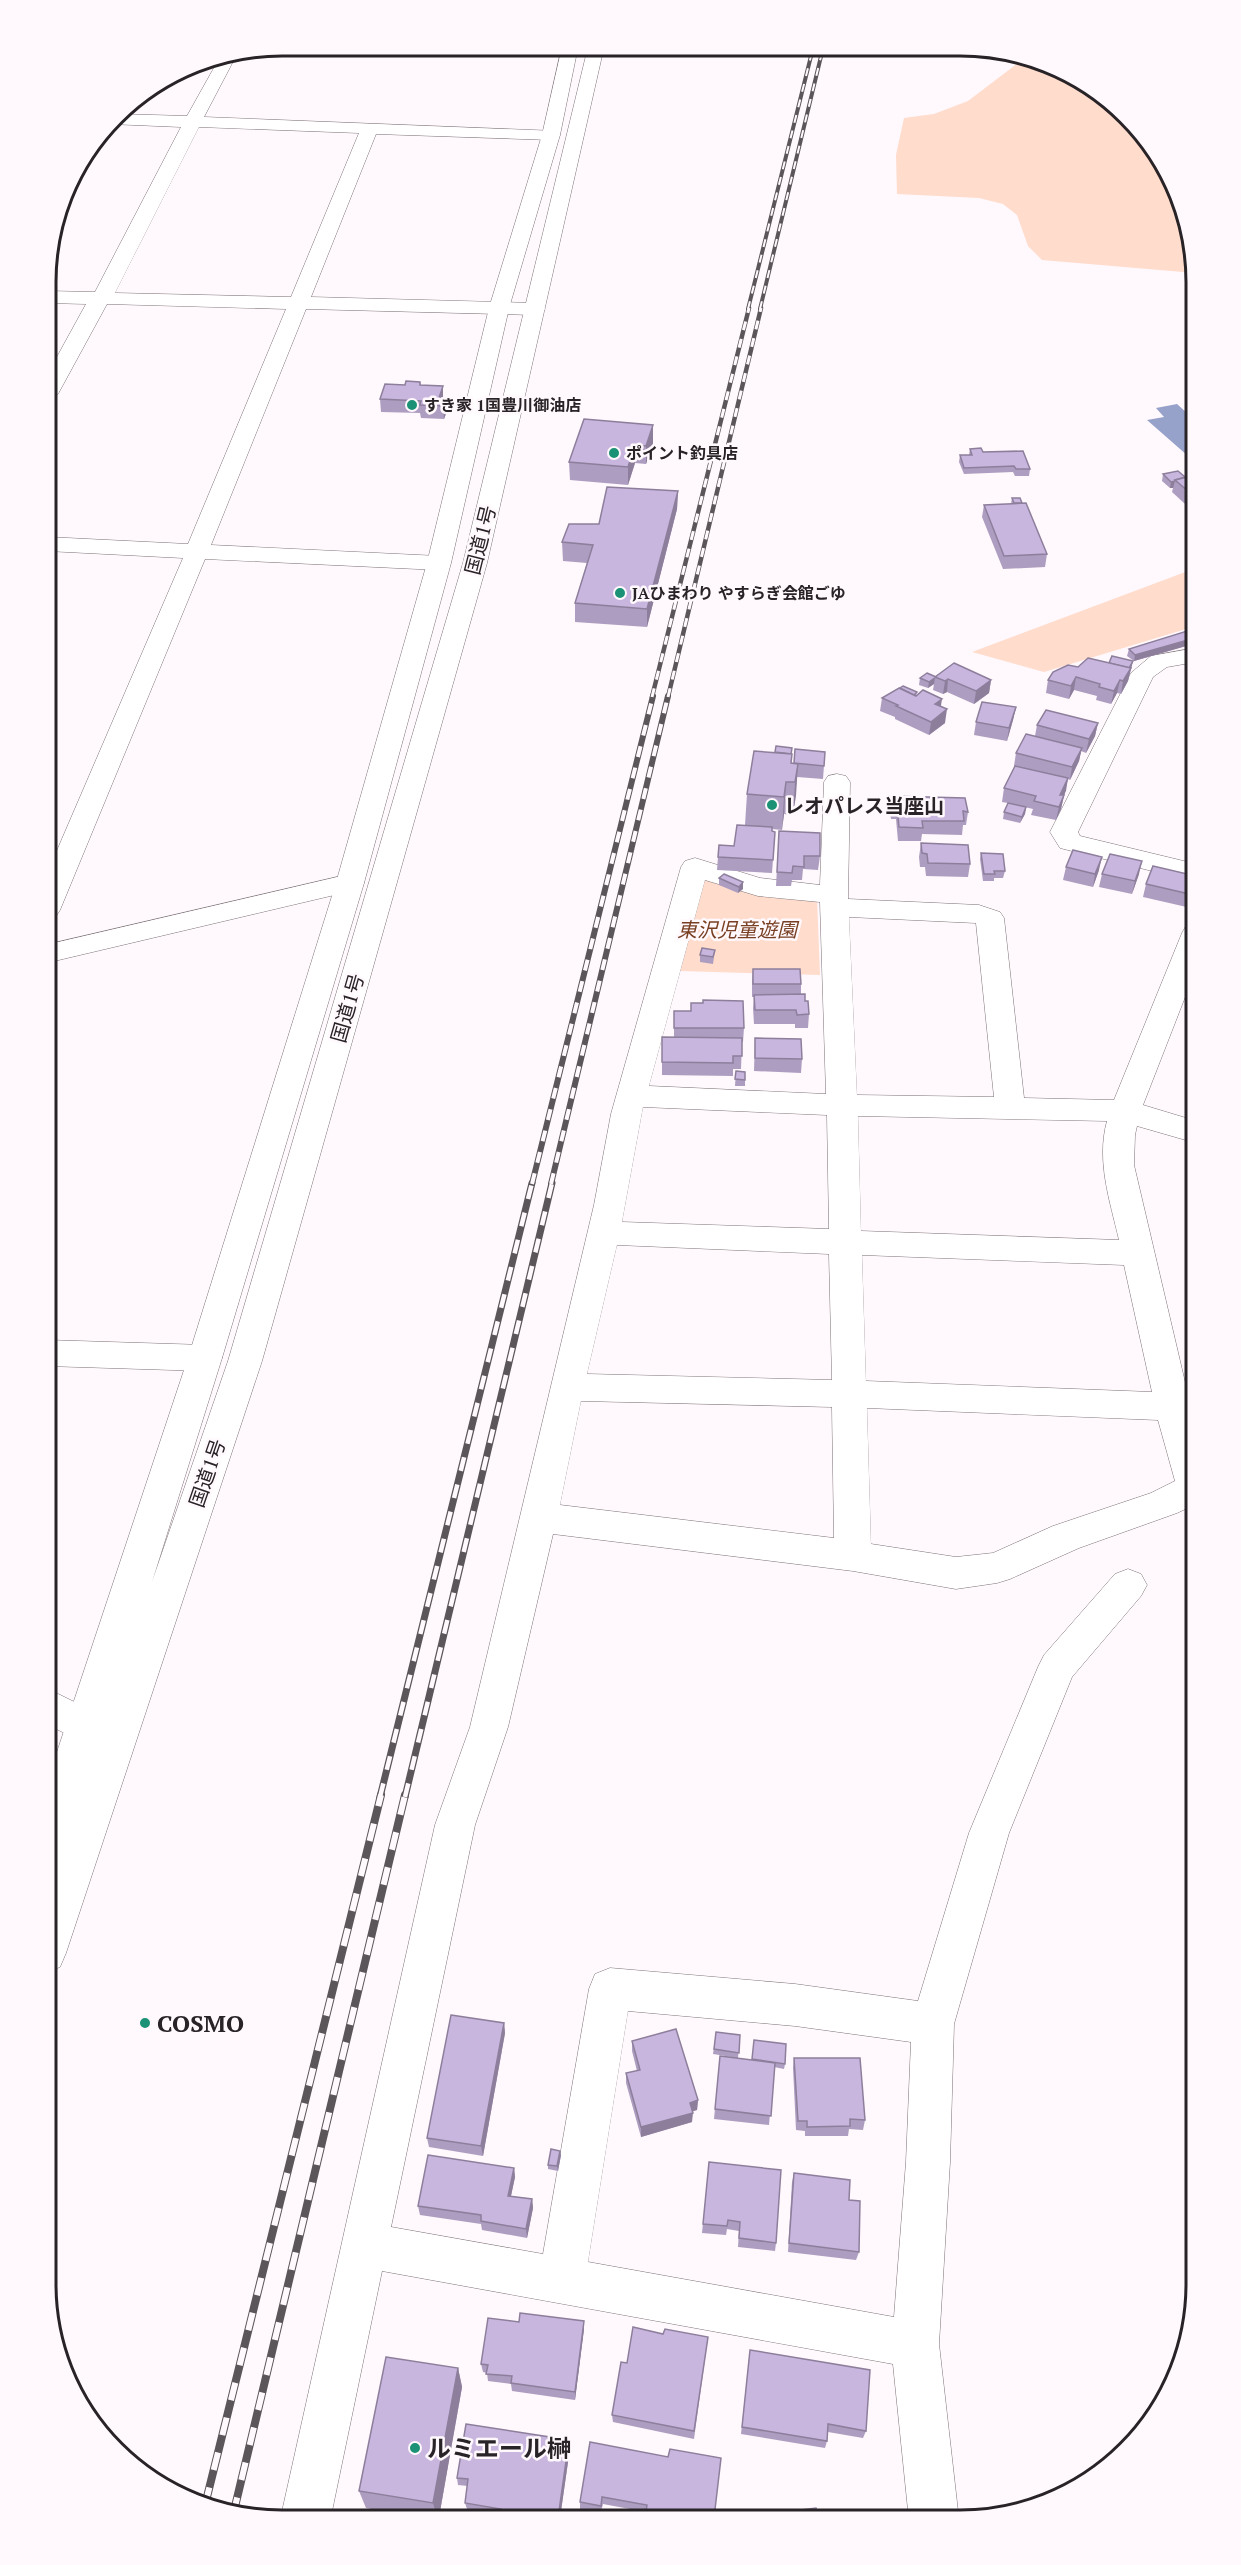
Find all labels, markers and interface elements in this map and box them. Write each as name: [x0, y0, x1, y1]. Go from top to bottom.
place label: すき家 1国豊川御油店: [424, 394, 581, 416]
marker: すき家 1国豊川御油店: [405, 398, 419, 412]
place label: ポイント釣具店: [626, 442, 738, 464]
marker: ポイント釣具店: [607, 446, 621, 460]
street label: 国道1号: [458, 502, 502, 578]
place label: JAひまわり やすらぎ会館ごゆ: [632, 582, 846, 604]
marker: JAひまわり やすらぎ会館ごゆ: [613, 586, 627, 600]
place label: レオパレス当座山: [784, 792, 944, 819]
marker: レオパレス当座山: [765, 798, 779, 812]
park label: 東沢児童遊園: [677, 916, 800, 943]
street label: 国道1号: [324, 970, 370, 1046]
street label: 国道1号: [183, 1435, 231, 1511]
place label: COSMO: [157, 2007, 244, 2039]
marker: COSMO: [138, 2016, 152, 2030]
place label: ルミエール榊: [427, 2432, 571, 2464]
marker: ルミエール榊: [408, 2441, 422, 2455]

